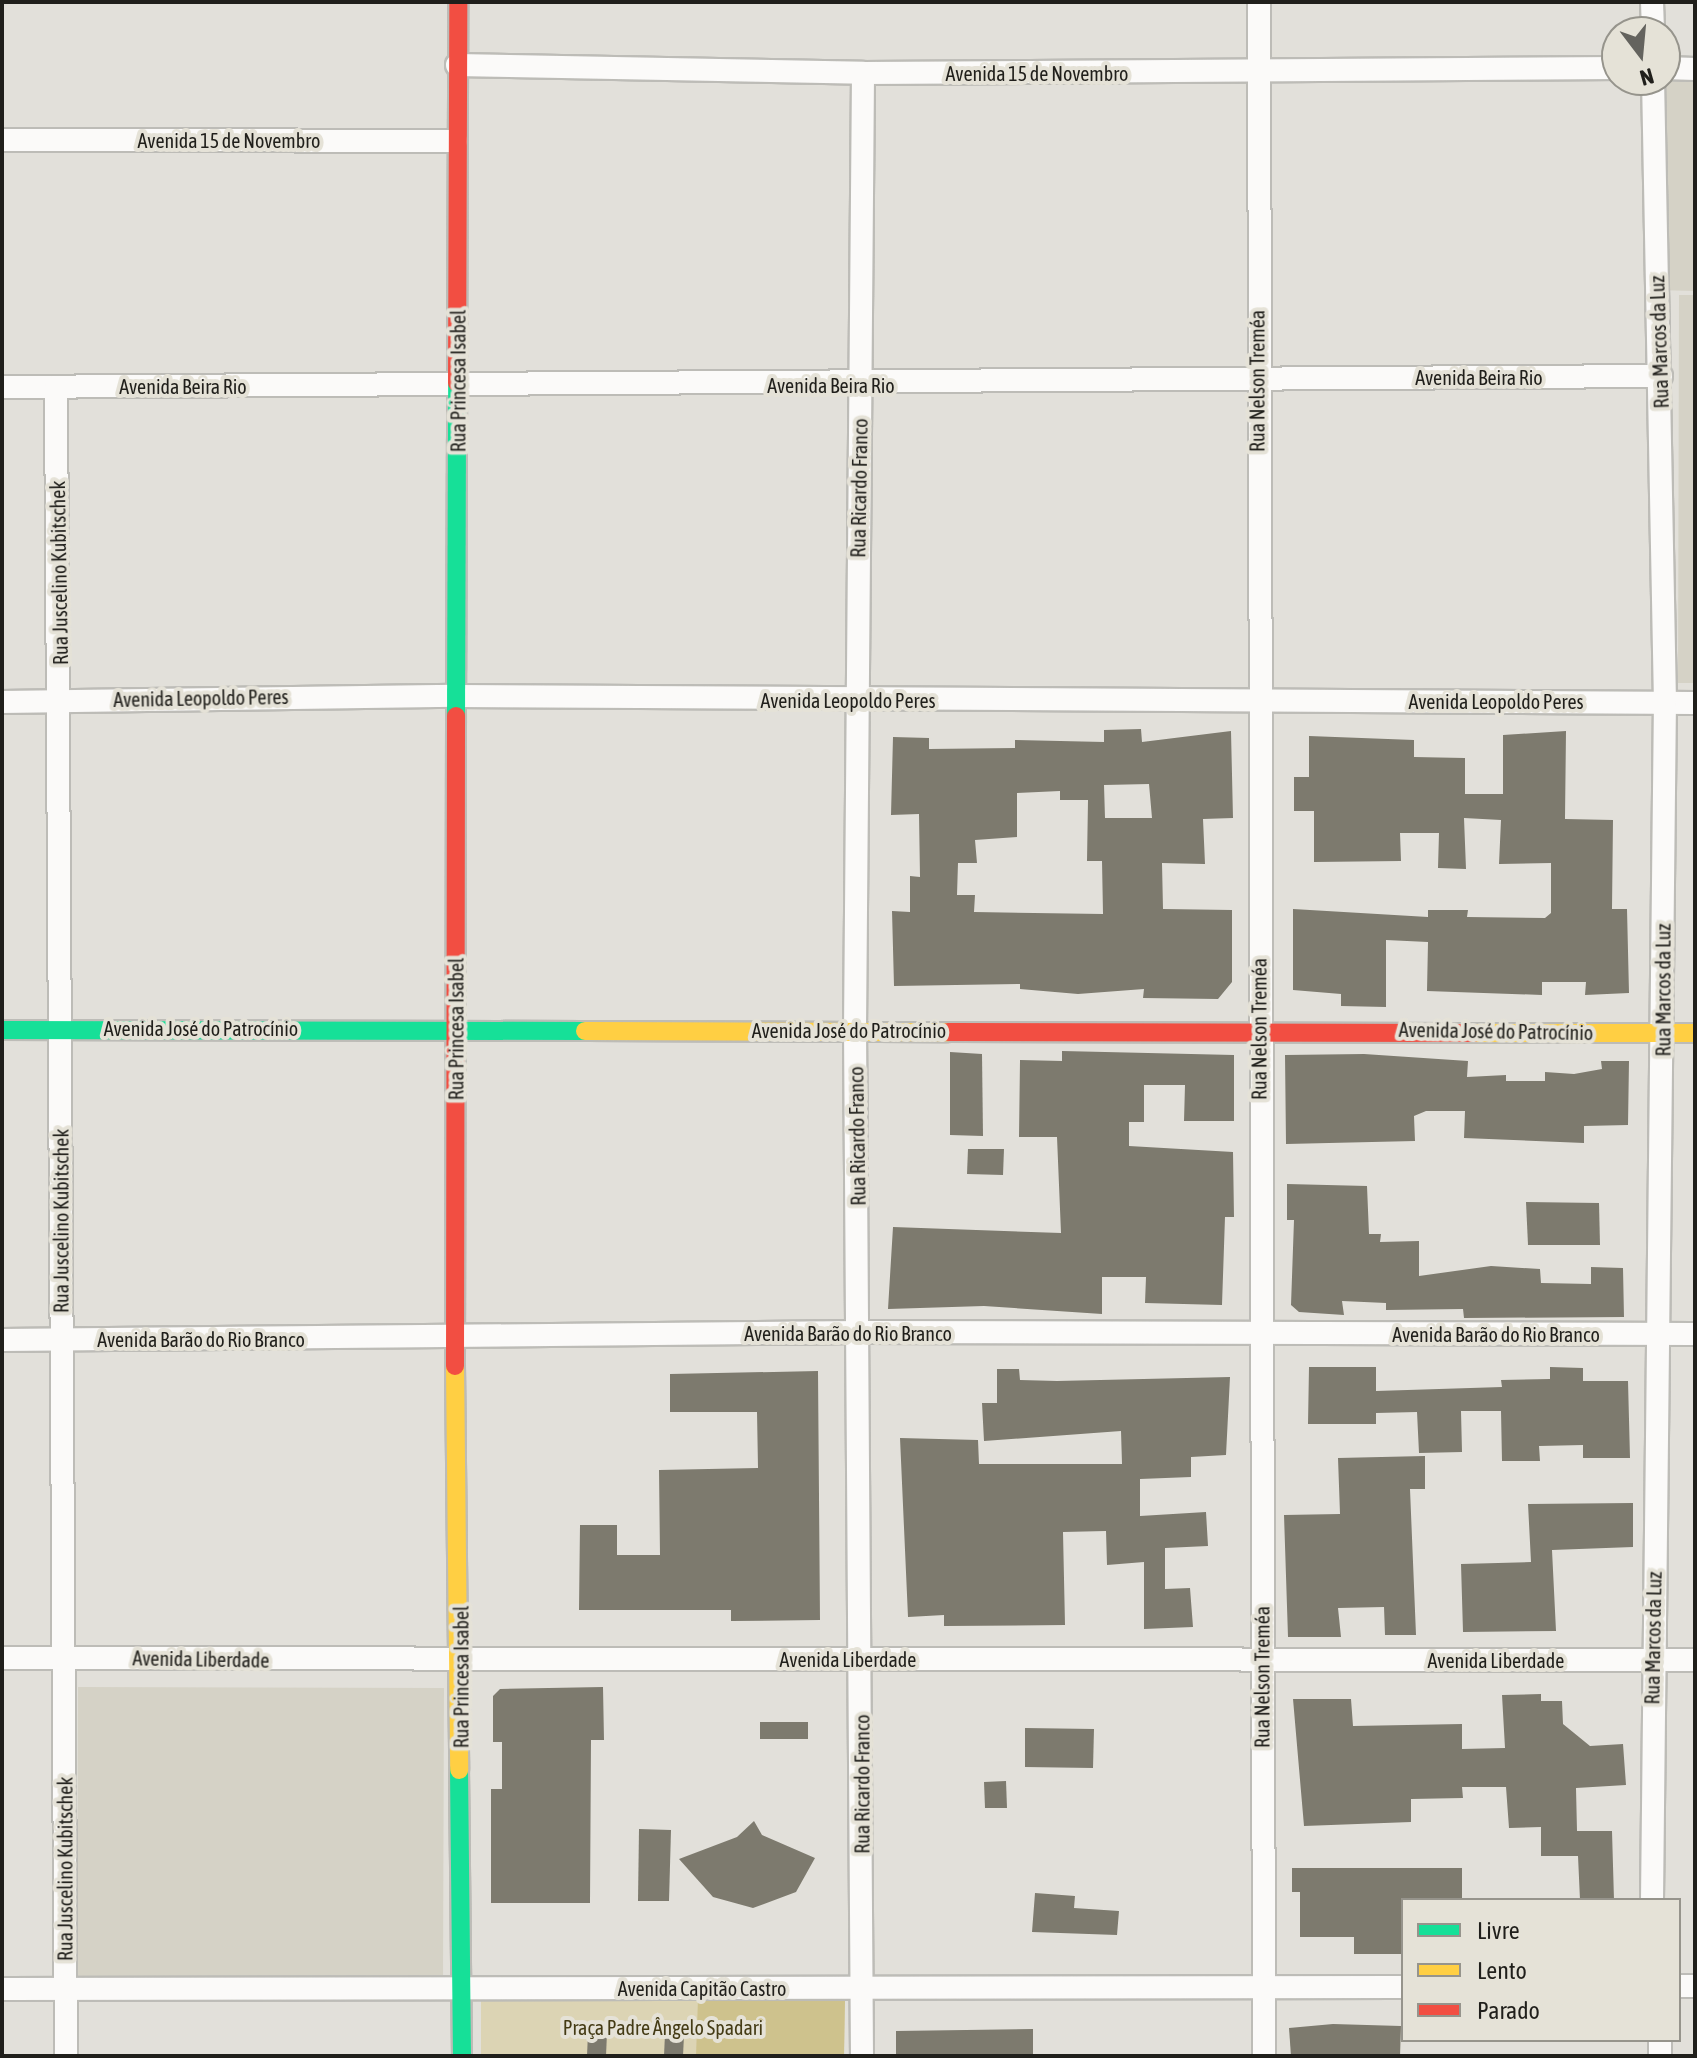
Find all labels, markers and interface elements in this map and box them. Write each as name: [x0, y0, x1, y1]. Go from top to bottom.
north arrow: [1601, 16, 1681, 96]
street label: Avenida 15 de Novembro: [946, 61, 1128, 85]
text: N: [1637, 63, 1657, 91]
street label: Avenida 15 de Novembro: [138, 128, 320, 152]
street label: Rua Marcos da Luz: [1645, 275, 1673, 409]
street label: Rua Princesa Isabel: [446, 310, 470, 452]
street label: Rua Nelson Treméa: [1245, 310, 1269, 452]
street label: Avenida Beira Rio: [1415, 365, 1543, 389]
street label: Avenida Beira Rio: [767, 373, 895, 397]
street label: Avenida Beira Rio: [119, 374, 247, 398]
street label: Rua Ricardo Franco: [846, 418, 872, 558]
street label: Rua Juscelino Kubitschek: [45, 481, 73, 665]
street label: Avenida Leopoldo Peres: [113, 684, 289, 712]
street label: Avenida Leopoldo Peres: [760, 688, 936, 712]
street label: Avenida Leopoldo Peres: [1408, 689, 1584, 713]
street label: Rua Marcos da Luz: [1651, 923, 1675, 1057]
street label: Rua Princesa Isabel: [444, 958, 468, 1100]
street label: Rua Nelson Treméa: [1247, 958, 1271, 1100]
street label: Avenida José do Patrocínio: [104, 1016, 298, 1040]
street label: Avenida José do Patrocínio: [1399, 1017, 1593, 1045]
street label: Avenida José do Patrocínio: [752, 1018, 946, 1042]
street label: Rua Ricardo Franco: [844, 1066, 870, 1206]
street label: Rua Juscelino Kubitschek: [49, 1129, 73, 1313]
street label: Avenida Barão do Rio Branco: [744, 1321, 952, 1345]
street label: Avenida Barão do Rio Branco: [1392, 1322, 1600, 1346]
street label: Avenida Barão do Rio Branco: [97, 1327, 305, 1351]
street label: Rua Marcos da Luz: [1640, 1571, 1666, 1705]
street label: Rua Princesa Isabel: [449, 1606, 473, 1748]
street label: Rua Nelson Treméa: [1250, 1606, 1274, 1748]
street label: Avenida Liberdade: [132, 1646, 270, 1672]
street label: Avenida Liberdade: [780, 1647, 916, 1671]
street label: Avenida Liberdade: [1428, 1648, 1564, 1672]
street label: Rua Ricardo Franco: [850, 1714, 874, 1854]
street label: Rua Juscelino Kubitschek: [53, 1777, 77, 1961]
legend: [1401, 1898, 1681, 2042]
text: Livre: [1477, 1917, 1520, 1944]
text: Lento: [1477, 1957, 1527, 1984]
street label: Avenida Capitão Castro: [618, 1976, 786, 2000]
text: Parado: [1477, 1997, 1540, 2024]
park label: Praça Padre Ângelo Spadari: [563, 2015, 763, 2039]

